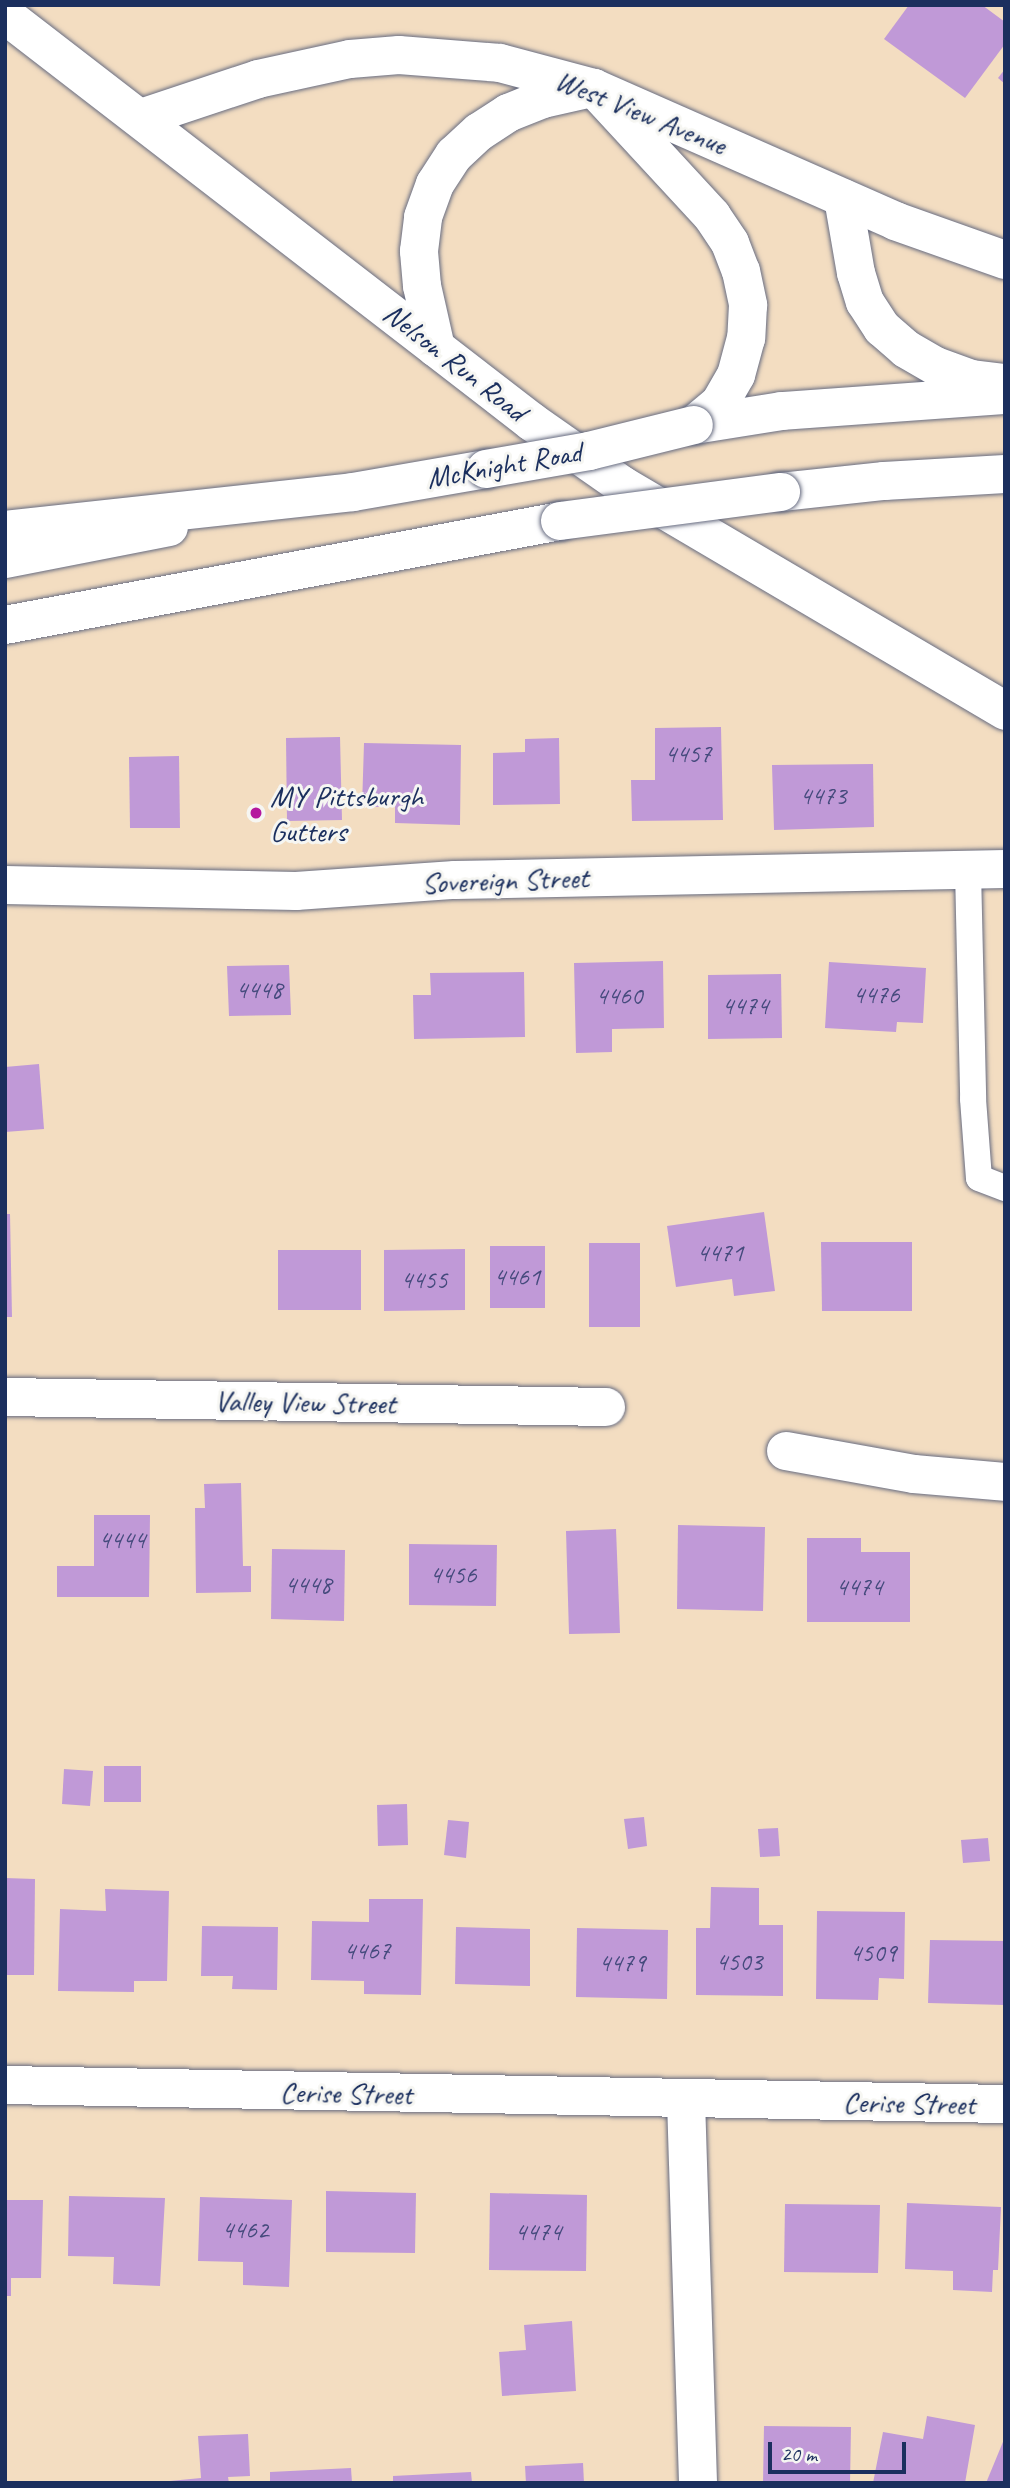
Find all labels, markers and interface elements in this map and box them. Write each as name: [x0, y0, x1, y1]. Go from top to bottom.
street label: West View Avenue: [550, 61, 732, 163]
street label: Nelson Run Road: [376, 295, 534, 429]
street label: McKnight Road: [424, 434, 584, 496]
house number: 4457: [665, 738, 711, 770]
place label: MY Pittsburgh Gutters: [270, 778, 423, 848]
house number: 4473: [800, 780, 846, 812]
marker: MY Pittsburgh Gutters: [248, 805, 264, 821]
street label: Sovereign Street: [421, 859, 589, 901]
house number: 4448: [236, 974, 282, 1006]
house number: 4476: [853, 979, 899, 1011]
house number: 4460: [596, 980, 642, 1012]
house number: 4474: [722, 990, 768, 1022]
house number: 4471: [697, 1237, 743, 1269]
house number: 4461: [494, 1261, 540, 1293]
house number: 4455: [401, 1264, 447, 1296]
street label: Valley View Street: [214, 1382, 396, 1422]
house number: 4444: [99, 1524, 145, 1556]
house number: 4456: [430, 1559, 476, 1591]
house number: 4448: [285, 1569, 331, 1601]
house number: 4474: [836, 1571, 882, 1603]
house number: 4467: [344, 1935, 390, 1967]
house number: 4509: [850, 1937, 896, 1969]
house number: 4503: [716, 1946, 762, 1978]
house number: 4479: [599, 1947, 645, 1979]
street label: Cerise Street: [279, 2074, 413, 2112]
street label: Cerise Street: [842, 2084, 976, 2122]
house number: 4462: [222, 2214, 268, 2246]
house number: 4474: [515, 2216, 561, 2248]
scale bar: [772, 2428, 910, 2472]
text: 20 m: [781, 2441, 817, 2467]

